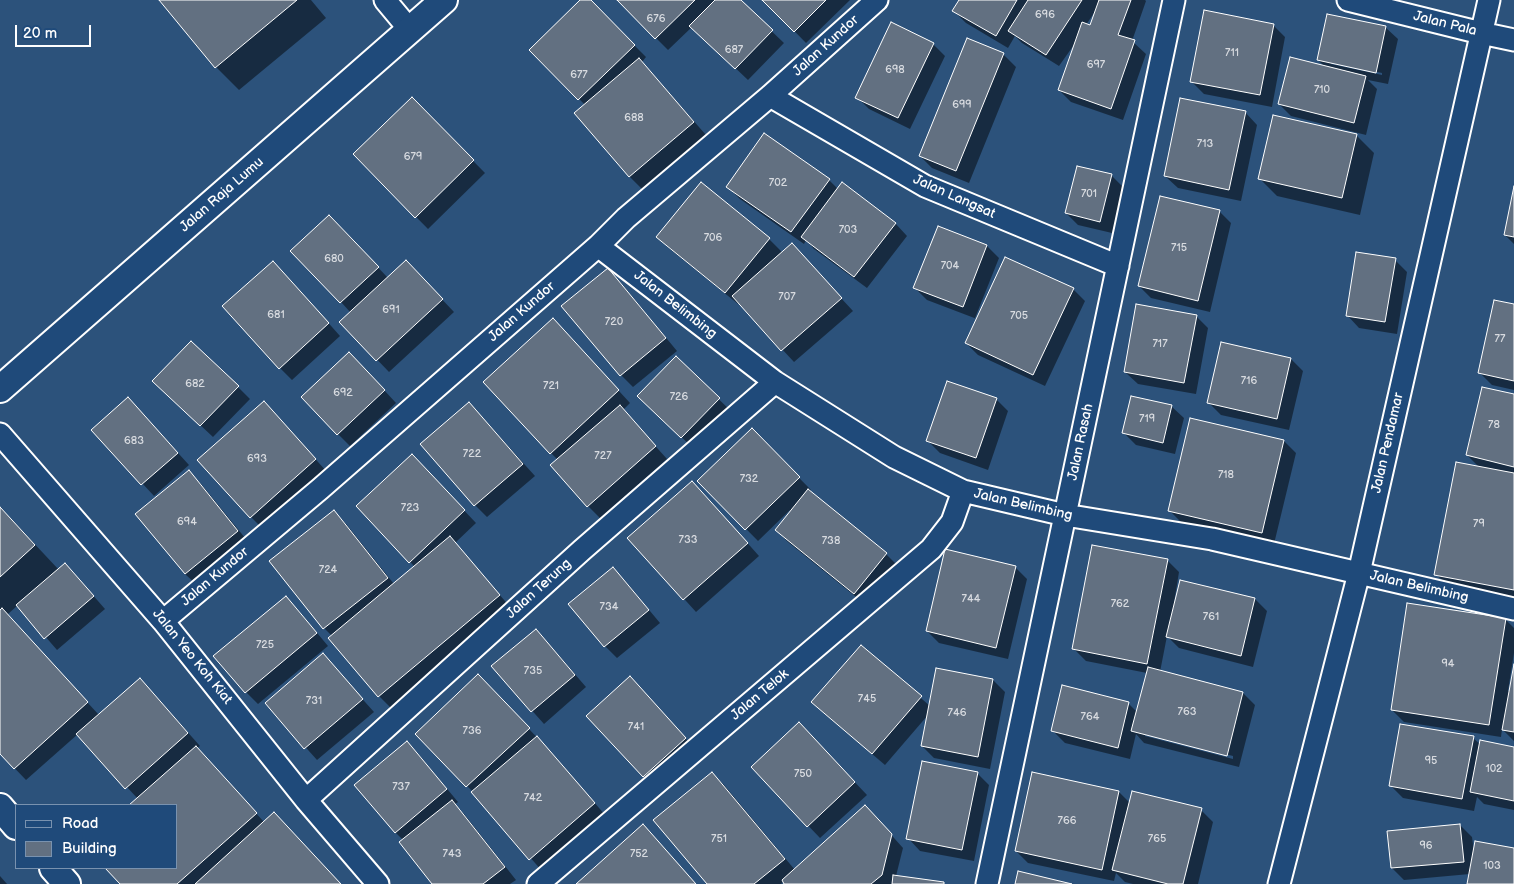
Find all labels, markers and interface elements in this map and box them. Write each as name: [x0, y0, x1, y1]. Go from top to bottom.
house number: 696: [1035, 8, 1055, 22]
street label: Jalan Pala: [1412, 8, 1478, 40]
house number: 676: [647, 12, 665, 26]
street label: Jalan Kundor: [790, 12, 862, 80]
scale bar: [18, 15, 94, 47]
text: 20 m: [23, 24, 57, 43]
house number: 687: [725, 43, 743, 57]
house number: 711: [1225, 46, 1239, 60]
house number: 697: [1087, 58, 1105, 72]
house number: 698: [885, 63, 905, 77]
house number: 677: [570, 68, 588, 82]
house number: 710: [1314, 83, 1330, 97]
house number: 699: [952, 98, 972, 112]
house number: 688: [624, 111, 644, 125]
house number: 713: [1197, 137, 1213, 151]
house number: 679: [404, 150, 422, 164]
street label: Jalan Raja Lumu: [177, 154, 267, 236]
street label: Jalan Langsat: [910, 171, 998, 223]
house number: 702: [769, 176, 787, 190]
house number: 701: [1081, 187, 1097, 201]
house number: 703: [839, 223, 857, 237]
house number: 706: [704, 231, 722, 245]
house number: 715: [1171, 241, 1187, 255]
house number: 680: [324, 252, 344, 266]
house number: 704: [941, 259, 959, 273]
street label: Jalan Belimbing: [630, 267, 720, 343]
street label: Jalan Kundor: [485, 278, 559, 346]
house number: 707: [778, 290, 796, 304]
house number: 691: [382, 303, 400, 317]
house number: 681: [267, 308, 285, 322]
house number: 705: [1010, 309, 1028, 323]
house number: 720: [605, 315, 623, 329]
house number: 77: [1495, 332, 1505, 346]
house number: 717: [1152, 337, 1168, 351]
house number: 716: [1241, 374, 1257, 388]
house number: 682: [185, 377, 205, 391]
house number: 721: [543, 379, 559, 393]
house number: 692: [333, 386, 353, 400]
house number: 726: [670, 390, 688, 404]
street label: Jalan Pendamar: [1368, 391, 1408, 495]
street label: Jalan Rasah: [1065, 402, 1097, 482]
house number: 719: [1139, 412, 1155, 426]
house number: 78: [1488, 418, 1500, 432]
house number: 683: [124, 434, 144, 448]
house number: 722: [463, 447, 481, 461]
house number: 727: [594, 449, 612, 463]
house number: 693: [247, 452, 267, 466]
house number: 718: [1218, 468, 1234, 482]
house number: 732: [740, 472, 758, 486]
street label: Jalan Belimbing: [972, 485, 1074, 525]
house number: 723: [401, 501, 419, 515]
house number: 694: [177, 515, 197, 529]
house number: 79: [1473, 517, 1485, 531]
house number: 733: [679, 533, 697, 547]
house number: 738: [822, 534, 840, 548]
street label: Jalan Kundor: [178, 544, 252, 610]
street label: Jalan Terung: [503, 555, 575, 623]
house number: 724: [319, 563, 337, 577]
street label: Jalan Belimbing: [1368, 567, 1470, 607]
house number: 744: [962, 592, 980, 606]
house number: 762: [1111, 597, 1129, 611]
house number: 734: [600, 600, 618, 614]
street label: Jalan Yeo Koh Kiat: [149, 606, 235, 708]
house number: 761: [1203, 610, 1219, 624]
house number: 725: [256, 638, 274, 652]
house number: 94: [1441, 657, 1455, 671]
house number: 735: [524, 664, 542, 678]
street label: Jalan Telok: [728, 666, 792, 724]
house number: 745: [858, 692, 876, 706]
house number: 731: [306, 694, 322, 708]
house number: 763: [1178, 705, 1196, 719]
house number: 746: [948, 706, 966, 720]
house number: 764: [1081, 710, 1099, 724]
house number: 741: [628, 720, 644, 734]
house number: 736: [463, 724, 481, 738]
house number: 95: [1425, 754, 1437, 768]
house number: 102: [1485, 762, 1503, 776]
house number: 750: [794, 767, 812, 781]
house number: 737: [392, 780, 410, 794]
house number: 742: [524, 791, 542, 805]
legend: [15, 804, 178, 869]
text: Road: [62, 814, 98, 833]
house number: 766: [1058, 814, 1076, 828]
house number: 751: [711, 832, 727, 846]
house number: 765: [1148, 832, 1166, 846]
text: Building: [62, 839, 117, 858]
house number: 96: [1419, 839, 1433, 853]
house number: 743: [443, 847, 461, 861]
house number: 752: [630, 847, 648, 861]
house number: 103: [1483, 859, 1501, 873]

